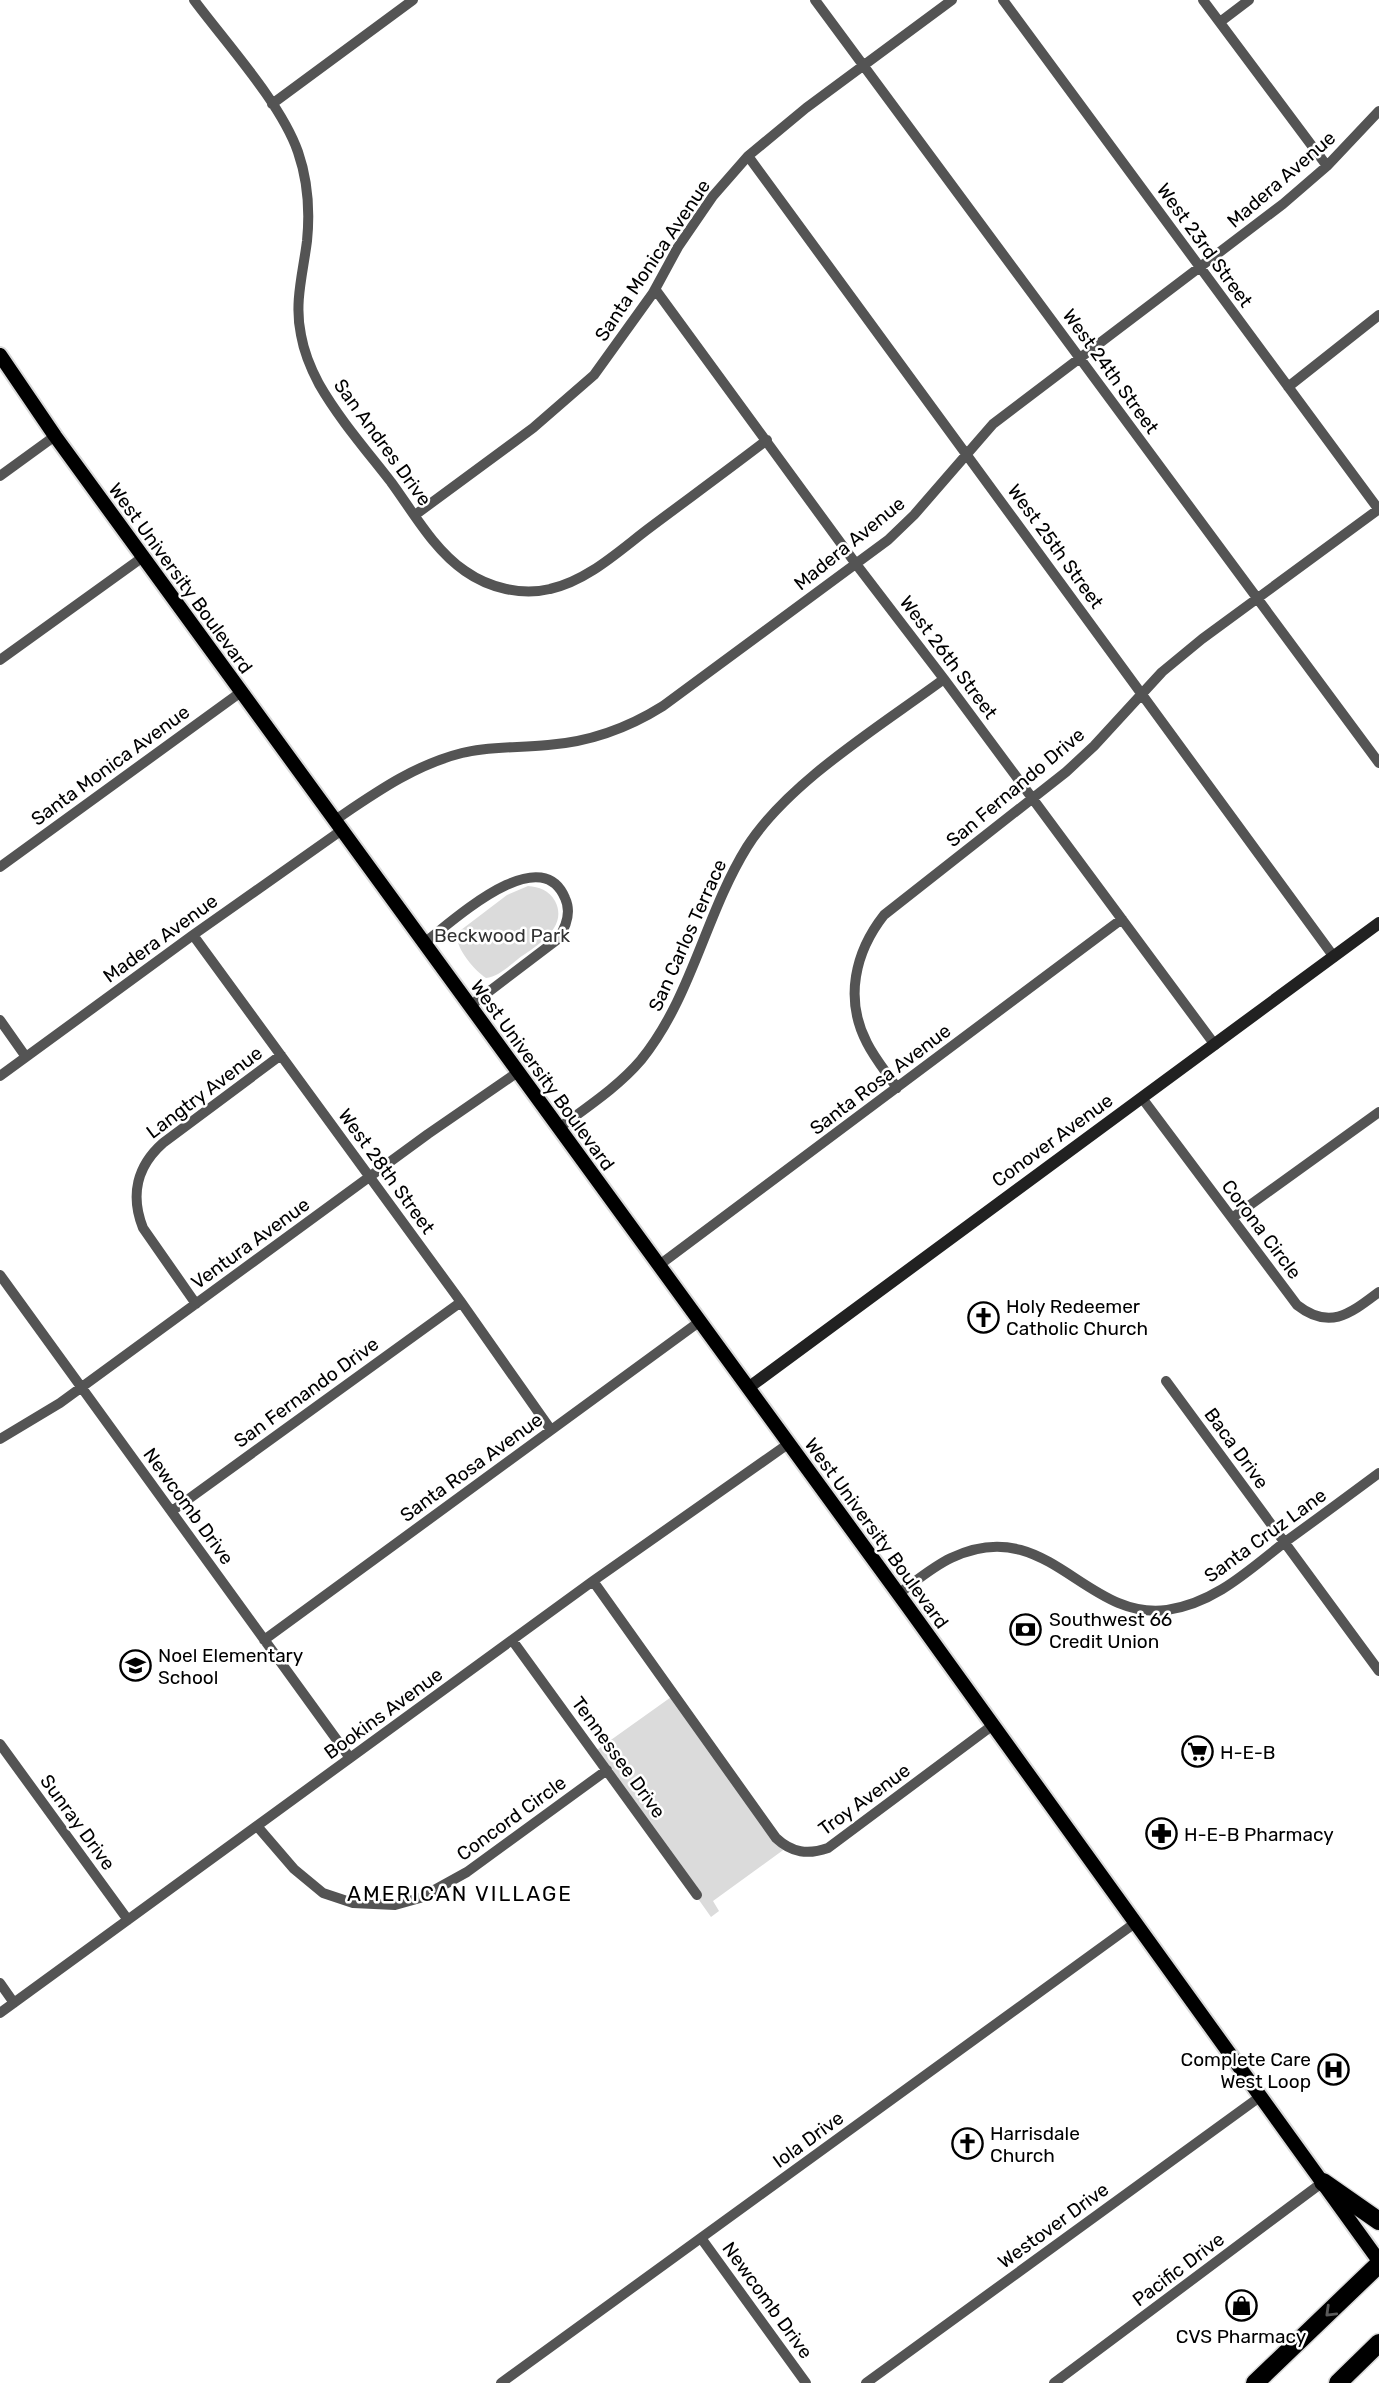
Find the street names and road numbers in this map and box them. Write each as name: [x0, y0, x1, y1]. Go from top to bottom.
street label: Madera Avenue: [1223, 126, 1340, 233]
street label: Santa Monica Avenue: [590, 175, 715, 345]
street label: West 23rd Street: [1152, 179, 1258, 312]
street label: West 24th Street: [1058, 304, 1164, 439]
street label: San Andres Drive: [329, 374, 436, 510]
street label: West University Boulevard: [104, 479, 257, 678]
street label: West 25th Street: [1003, 480, 1109, 613]
street label: Madera Avenue: [789, 492, 909, 595]
street label: West 26th Street: [895, 591, 1003, 724]
street label: Santa Monica Avenue: [27, 700, 194, 831]
street label: San Fernando Drive: [942, 723, 1089, 852]
street label: San Carlos Terrace: [644, 856, 731, 1015]
street label: Madera Avenue: [99, 889, 222, 988]
street label: West University Boulevard: [466, 976, 619, 1175]
street label: Santa Rosa Avenue: [805, 1019, 955, 1140]
street label: Langtry Avenue: [142, 1041, 267, 1144]
street label: Conover Avenue: [987, 1089, 1117, 1192]
street label: West 28th Street: [333, 1104, 440, 1239]
street label: Corona Circle: [1217, 1175, 1306, 1283]
street label: Ventura Avenue: [187, 1193, 314, 1294]
street label: San Fernando Drive: [229, 1332, 383, 1453]
street label: Baca Drive: [1200, 1403, 1274, 1493]
street label: Santa Rosa Avenue: [396, 1408, 547, 1527]
street label: West University Boulevard: [800, 1434, 953, 1633]
street label: Newcomb Drive: [139, 1443, 239, 1569]
street label: Santa Cruz Lane: [1200, 1483, 1331, 1587]
street label: Bookins Avenue: [320, 1663, 447, 1764]
street label: Tennessee Drive: [567, 1692, 670, 1823]
street label: Troy Avenue: [814, 1758, 915, 1840]
street label: Sunray Drive: [35, 1770, 120, 1875]
street label: Concord Circle: [452, 1771, 570, 1866]
street label: Iola Drive: [769, 2106, 848, 2173]
street label: Westover Drive: [993, 2178, 1113, 2273]
street label: Pacific Drive: [1128, 2227, 1229, 2311]
street label: Newcomb Drive: [718, 2237, 818, 2363]

